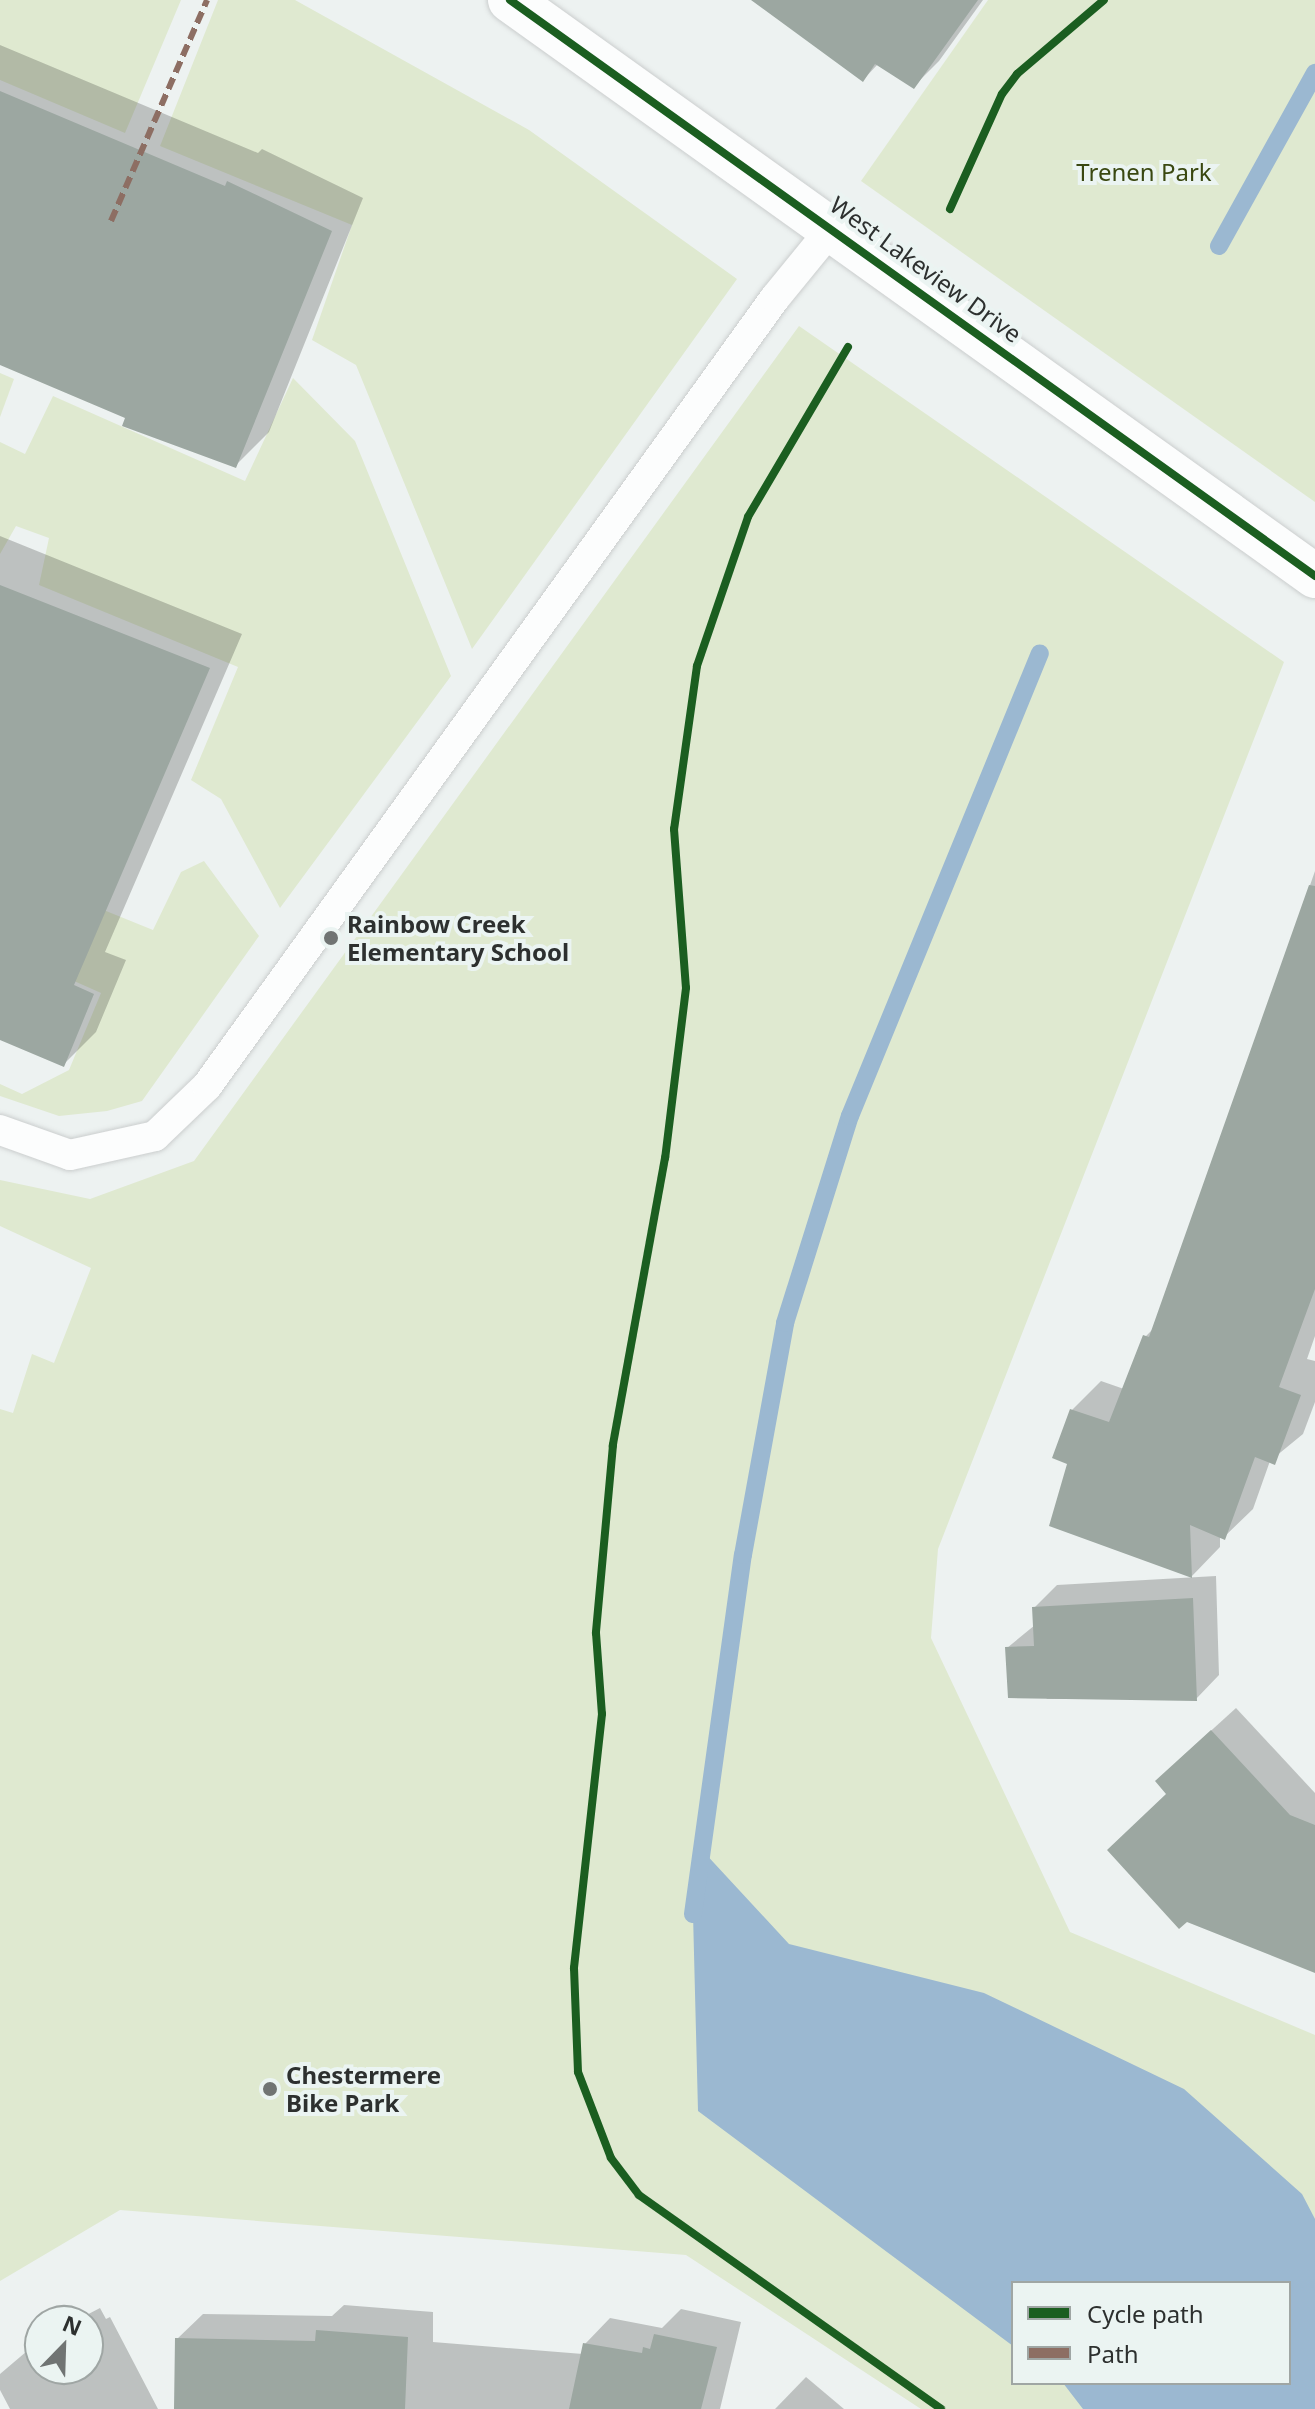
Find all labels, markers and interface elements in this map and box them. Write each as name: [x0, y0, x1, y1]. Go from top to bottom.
park label: Trenen Park: [1076, 158, 1212, 186]
street label: West Lakeview Drive: [825, 190, 1027, 348]
place label: Rainbow Creek Elementary School: [347, 910, 569, 966]
marker: Rainbow Creek Elementary School: [322, 929, 340, 947]
place label: Chestermere Bike Park: [286, 2061, 441, 2117]
marker: Chestermere Bike Park: [261, 2080, 279, 2098]
legend: [1011, 2281, 1291, 2385]
text: Cycle path: [1087, 2297, 1204, 2330]
north arrow: [24, 2305, 104, 2385]
text: N: [58, 2307, 87, 2342]
text: Path: [1087, 2337, 1138, 2370]

